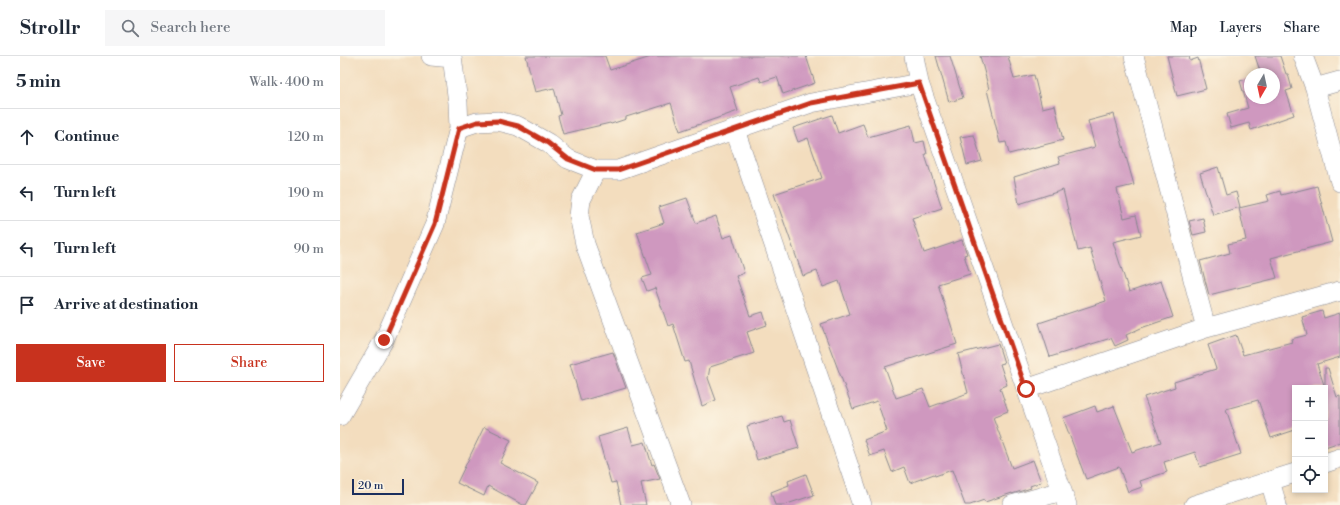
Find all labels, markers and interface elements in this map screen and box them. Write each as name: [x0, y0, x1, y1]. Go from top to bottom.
search box: [105, 10, 385, 46]
text: Strollr: [20, 16, 81, 40]
icon: search: [119, 17, 141, 39]
text: Search here: [151, 18, 231, 37]
text: Map: [1170, 19, 1197, 37]
text: Layers: [1219, 19, 1262, 37]
text: Share: [1284, 19, 1320, 37]
north arrow: [1244, 68, 1280, 104]
text: 5 min: [16, 71, 61, 93]
text: Walk · 400 m: [249, 74, 324, 90]
icon: ahead: [16, 126, 38, 148]
text: Continue: [54, 127, 119, 146]
text: 120 m: [288, 129, 324, 145]
icon: left: [16, 182, 38, 204]
text: Turn left: [54, 183, 116, 202]
text: 190 m: [288, 185, 324, 201]
icon: left: [16, 238, 38, 260]
text: Turn left: [54, 239, 116, 258]
text: 90 m: [293, 241, 324, 257]
icon: arrive: [16, 294, 38, 316]
text: Arrive at destination: [54, 295, 198, 314]
route end: [375, 331, 393, 349]
button: Save: [16, 344, 166, 382]
button: Share: [174, 344, 324, 382]
route start: [1017, 380, 1035, 398]
map controls: [1292, 385, 1328, 493]
button: +: [1292, 385, 1328, 421]
button: −: [1292, 421, 1328, 457]
button: locate: [1292, 457, 1328, 493]
scale bar: [352, 477, 404, 496]
text: 20 m: [358, 479, 383, 493]

